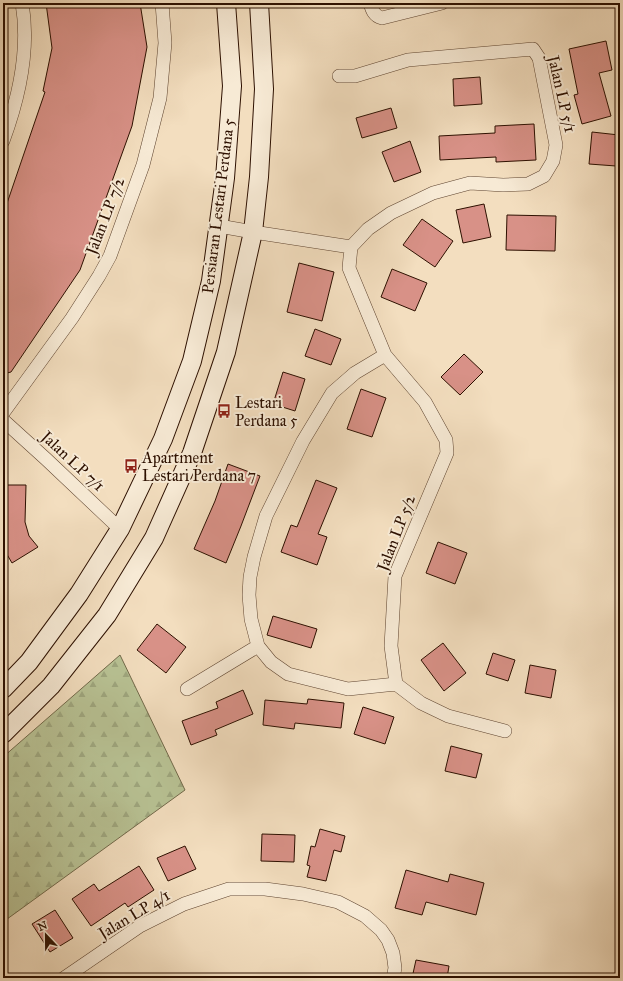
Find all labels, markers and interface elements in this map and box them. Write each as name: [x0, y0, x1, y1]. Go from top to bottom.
street label: Jalan LP 5/1: [543, 52, 580, 135]
street label: Persiaran Lestari Perdana 5: [198, 117, 238, 295]
street label: Jalan LP 7/2: [81, 175, 129, 259]
place label: Lestari Perdana 5: [235, 393, 298, 430]
bus stop icon: Lestari Perdana 5: [216, 403, 232, 419]
street label: Jalan LP 7/1: [35, 426, 109, 496]
place label: Apartment Lestari Perdana 7: [141, 448, 256, 485]
bus stop icon: Apartment Lestari Perdana 7: [123, 458, 139, 474]
street label: Jalan LP 5/2: [372, 492, 420, 576]
street label: Jalan LP 4/1: [93, 885, 174, 945]
north arrow: [26, 915, 66, 955]
text: N: [36, 918, 50, 934]

